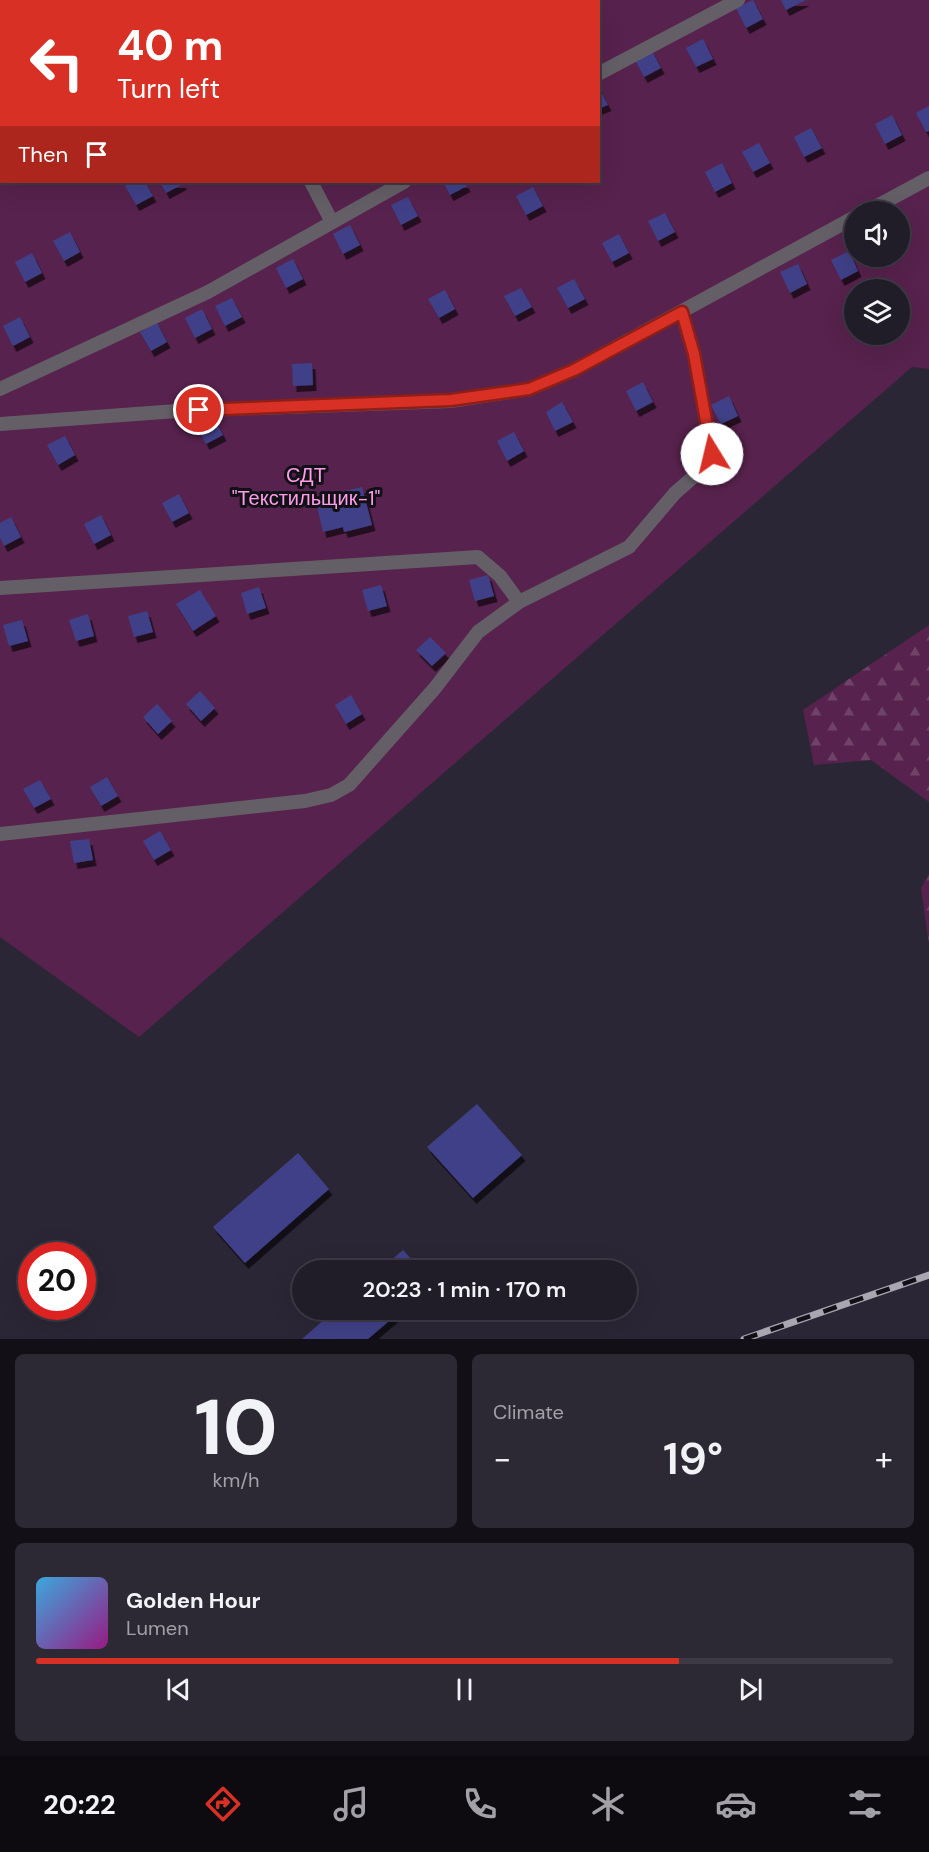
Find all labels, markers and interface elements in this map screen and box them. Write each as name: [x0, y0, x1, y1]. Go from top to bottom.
text: 40 m: [117, 18, 223, 73]
icon: left: [18, 24, 96, 102]
text: Turn left: [117, 71, 220, 106]
icon: arrive: [80, 138, 113, 171]
text: Then: [18, 140, 68, 169]
map controls: [844, 201, 910, 345]
button: sound: [844, 201, 910, 267]
button: layers: [844, 279, 910, 345]
pin: [173, 384, 224, 435]
icon: arrive: [182, 393, 215, 426]
position arrow: [680, 422, 744, 486]
park label: СДТ "Текстильщик-1": [232, 462, 381, 511]
speed limit sign: 20: [18, 1242, 96, 1320]
text: 20:23 · 1 min · 170 m: [363, 1275, 566, 1304]
text: 10: [194, 1377, 278, 1478]
text: Climate: [493, 1399, 564, 1425]
text: 19°: [663, 1429, 723, 1488]
text: −: [493, 1437, 511, 1480]
text: +: [875, 1437, 893, 1480]
text: km/h: [212, 1467, 260, 1493]
text: Golden Hour: [126, 1586, 261, 1615]
text: Lumen: [126, 1615, 189, 1641]
icon: previous: [162, 1673, 195, 1706]
icon: pause: [448, 1673, 481, 1706]
icon: next: [734, 1673, 767, 1706]
icon: directions: [202, 1783, 244, 1825]
icon: music: [330, 1783, 372, 1825]
icon: phone: [459, 1783, 501, 1825]
icon: climate: [587, 1783, 629, 1825]
icon: car: [715, 1783, 757, 1825]
icon: filters: [844, 1783, 886, 1825]
text: 20:22: [43, 1787, 116, 1822]

